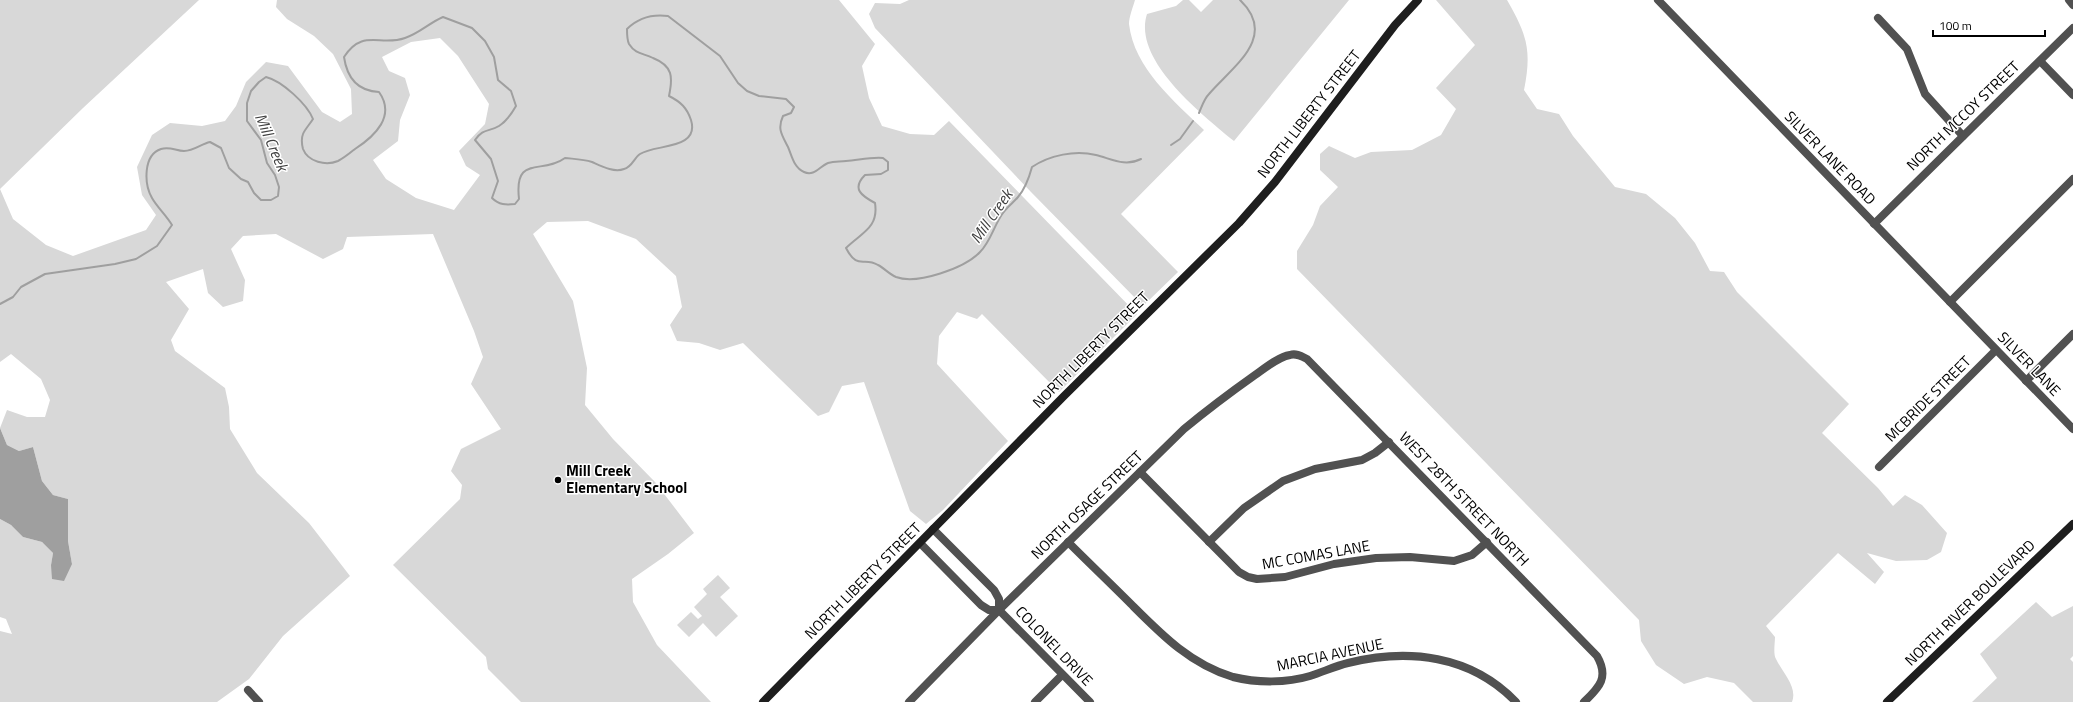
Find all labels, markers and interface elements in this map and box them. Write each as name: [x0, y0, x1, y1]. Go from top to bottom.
scale bar: [1933, 12, 2045, 38]
text: 100 m: [1939, 16, 1972, 35]
street label: NORTH LIBERTY STREET: [1251, 45, 1366, 183]
street label: NORTH MCCOY STREET: [1901, 55, 2025, 176]
street label: SILVER LANE ROAD: [1779, 105, 1881, 210]
water label: Mill Creek: [249, 109, 296, 176]
water label: Mill Creek: [964, 183, 1019, 248]
street label: NORTH LIBERTY STREET: [1027, 286, 1154, 413]
street label: SILVER LANE: [1993, 326, 2066, 401]
street label: MCBRIDE STREET: [1879, 350, 1976, 447]
street label: WEST 28TH STREET NORTH: [1394, 426, 1535, 571]
street label: NORTH OSAGE STREET: [1026, 445, 1148, 564]
place label: Mill Creek Elementary School: [566, 459, 687, 499]
marker: Mill Creek Elementary School: [553, 475, 563, 485]
street label: NORTH LIBERTY STREET: [799, 517, 926, 644]
street label: MC COMAS LANE: [1260, 534, 1372, 575]
street label: NORTH RIVER BOULEVARD: [1899, 534, 2040, 671]
street label: COLONEL DRIVE: [1010, 601, 1098, 691]
street label: MARCIA AVENUE: [1274, 632, 1385, 677]

